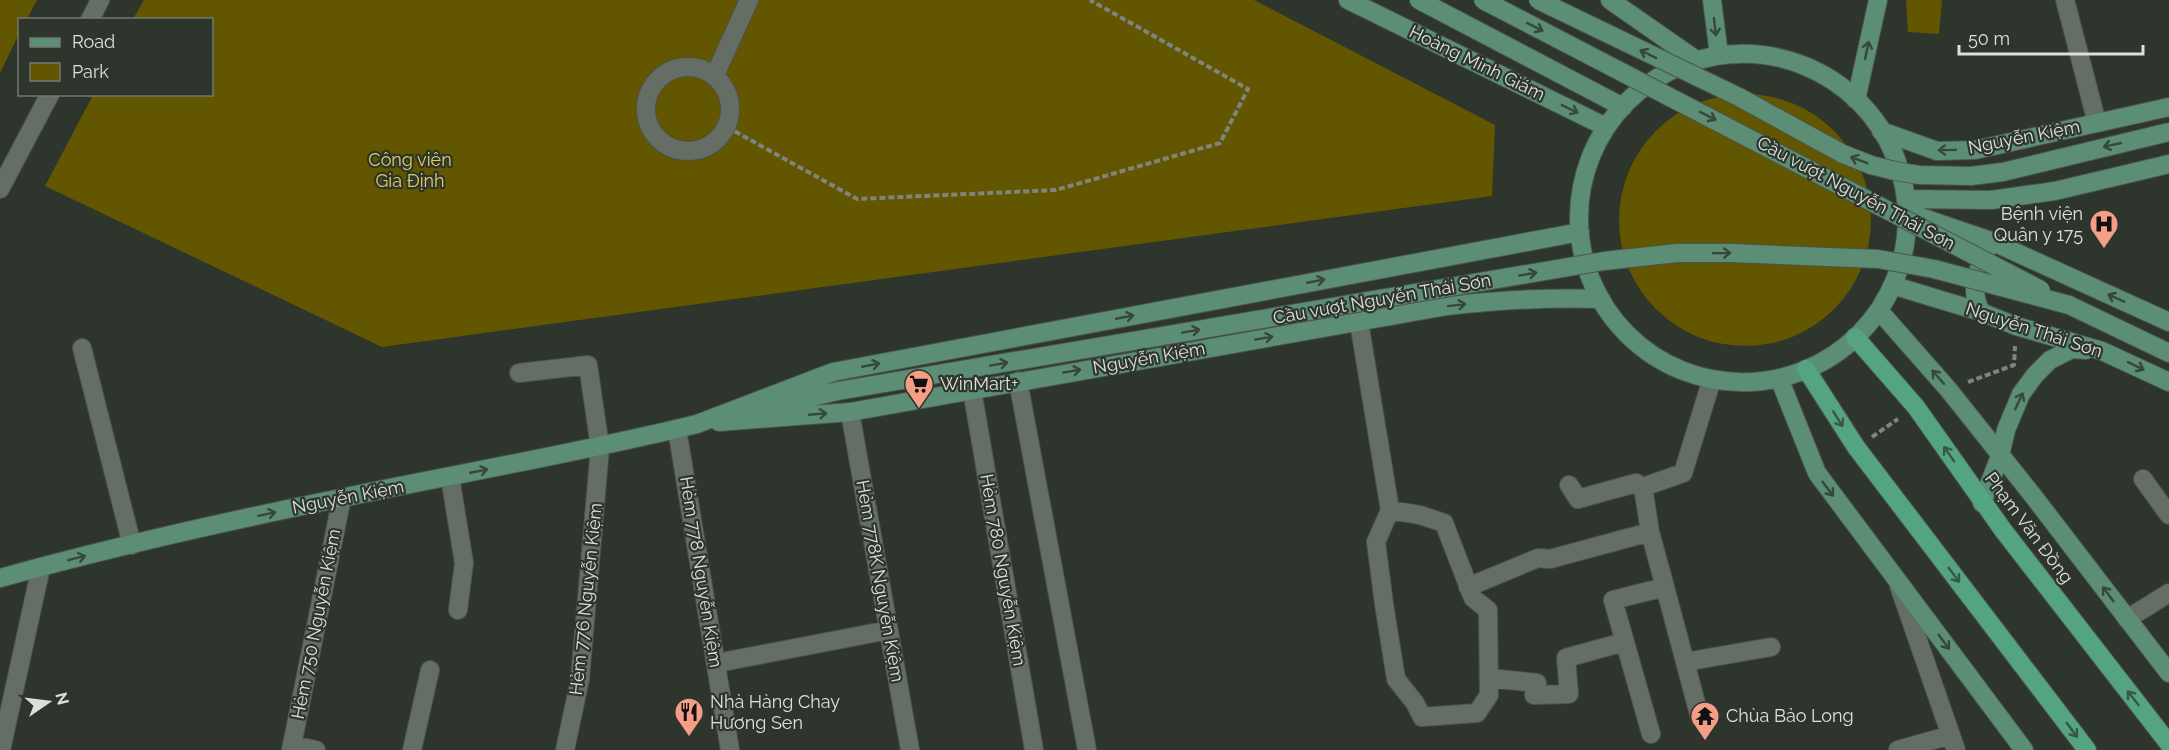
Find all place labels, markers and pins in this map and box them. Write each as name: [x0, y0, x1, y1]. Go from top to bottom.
place label: Bệnh viện Quân y 175: [1994, 203, 2083, 245]
hospital icon: Bệnh viện Quân y 175: [2088, 208, 2120, 250]
supermarket icon: WinMart+: [903, 368, 935, 410]
place label: WinMart+: [940, 373, 1019, 394]
place label: Nhà Hàng Chay Hương Sen: [710, 691, 840, 733]
restaurant icon: Nhà Hàng Chay Hương Sen: [673, 696, 705, 738]
temple icon: Chùa Bảo Long: [1689, 700, 1721, 742]
place label: Chùa Bảo Long: [1726, 705, 1854, 726]

